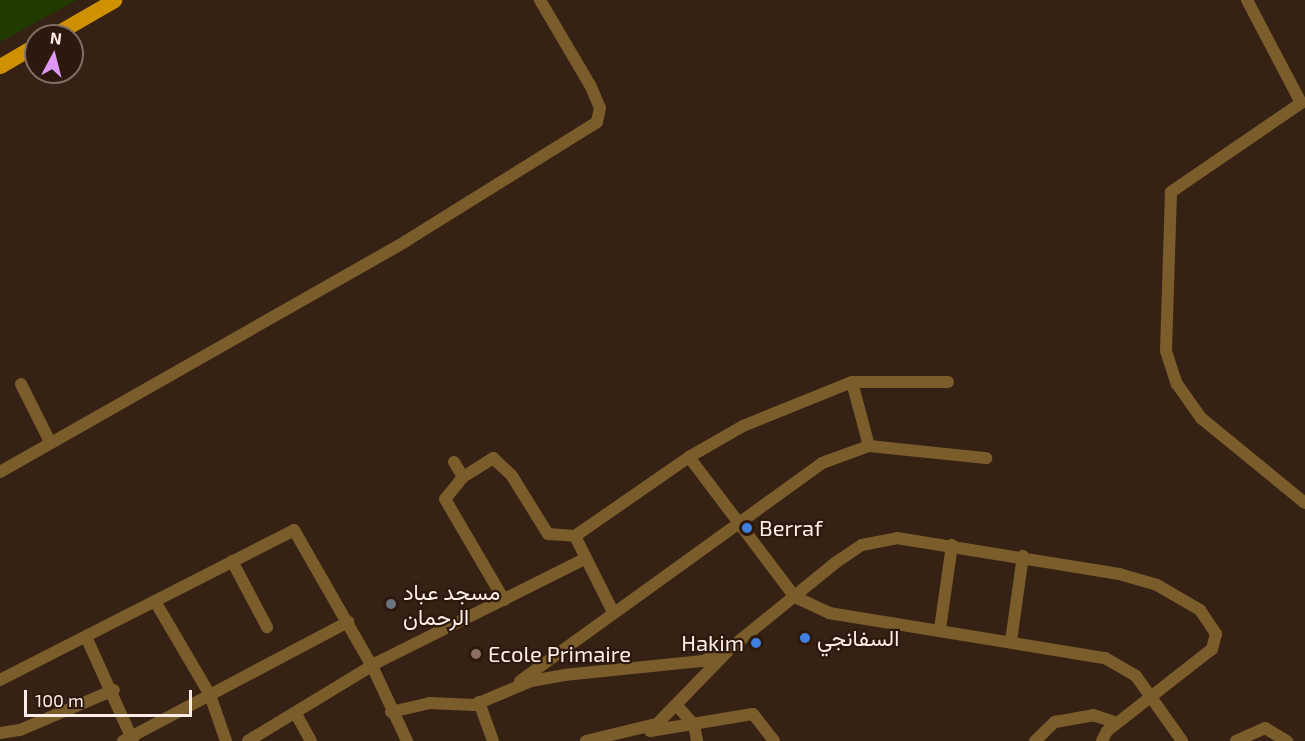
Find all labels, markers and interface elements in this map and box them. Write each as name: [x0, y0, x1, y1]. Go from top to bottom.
north arrow: [24, 24, 84, 84]
text: N: [49, 27, 63, 48]
place label: Berraf: [759, 515, 823, 541]
marker: Berraf: [740, 521, 754, 535]
place label: مسجد عباد الرحمان: [403, 578, 500, 630]
marker: مسجد عباد الرحمان: [384, 597, 398, 611]
place label: السفانجي: [817, 625, 899, 651]
place label: Hakim: [681, 630, 744, 656]
marker: السفانجي: [798, 631, 812, 645]
marker: Hakim: [749, 636, 763, 650]
place label: Ecole Primaire: [488, 641, 631, 667]
marker: Ecole Primaire: [469, 647, 483, 661]
scale bar: [27, 678, 195, 716]
text: 100 m: [35, 689, 84, 711]

